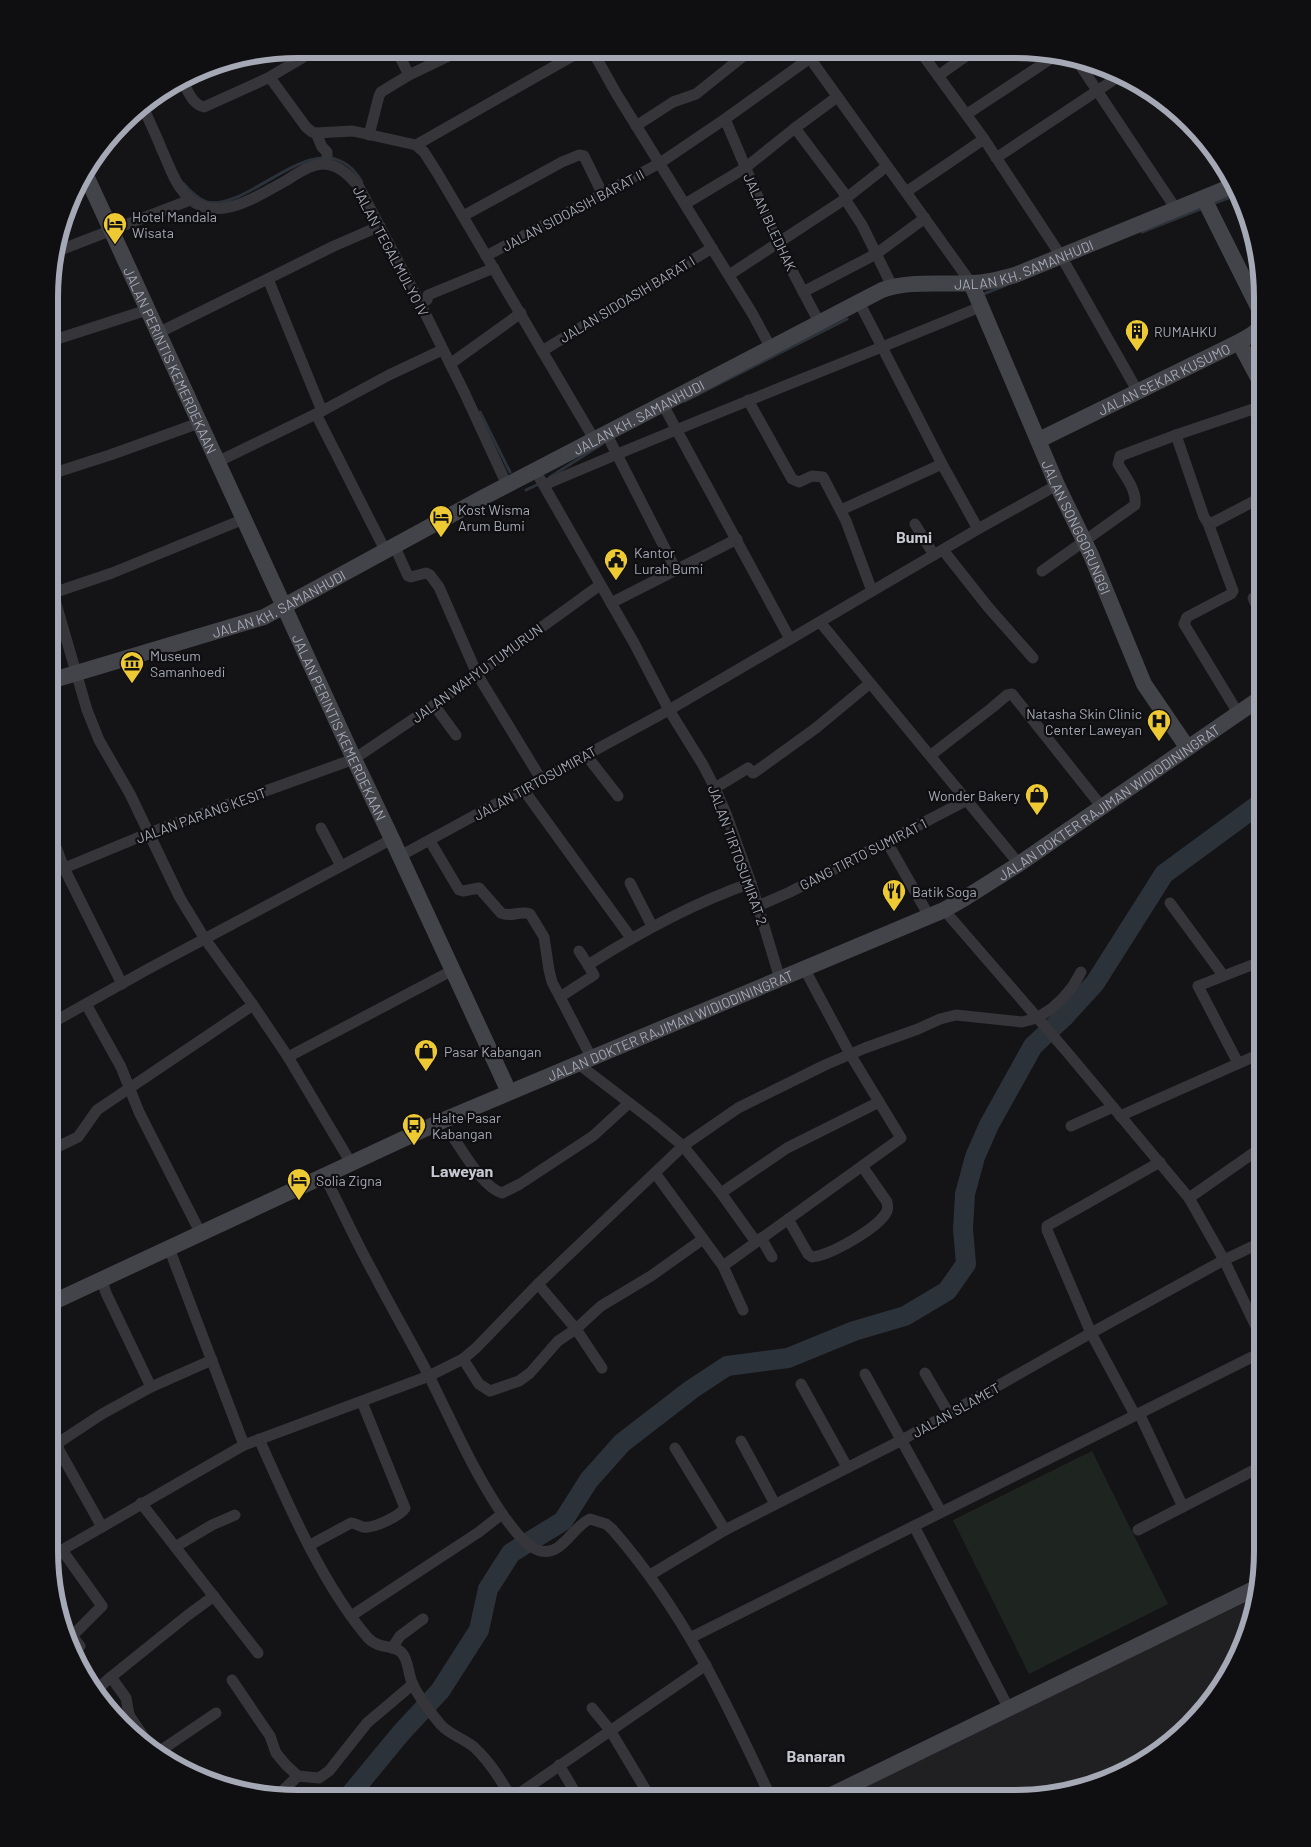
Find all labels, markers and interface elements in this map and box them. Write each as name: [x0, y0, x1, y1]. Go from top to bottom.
street label: JALAN SIDOASIH BARAT II: [499, 165, 647, 255]
street label: JALAN BLEDHAK: [740, 170, 800, 274]
street label: JALAN TEGALMULYO IV: [349, 183, 433, 319]
place label: Hotel Mandala Wisata: [132, 208, 217, 241]
hotel icon: Hotel Mandala Wisata: [102, 211, 128, 245]
street label: JALAN KH. SAMANHUDI: [954, 235, 1096, 292]
street label: JALAN SIDOASIH BARAT I: [556, 252, 698, 346]
street label: JALAN PERINTIS KEMERDEKAAN: [121, 264, 221, 456]
building icon: RUMAHKU: [1124, 318, 1150, 352]
place label: RUMAHKU: [1154, 323, 1217, 340]
street label: JALAN SEKAR KUSUMO: [1095, 339, 1233, 418]
street label: JALAN KH. SAMANHUDI: [570, 376, 707, 458]
street label: JALAN SONGGORUNGGI: [1039, 457, 1115, 597]
place label: Kost Wisma Arum Bumi: [458, 501, 530, 534]
hotel icon: Kost Wisma Arum Bumi: [428, 504, 454, 538]
district label: Bumi: [896, 527, 932, 546]
place label: Kantor Lurah Bumi: [634, 544, 703, 577]
public building icon: Kantor Lurah Bumi: [603, 547, 629, 581]
street label: JALAN KH. SAMANHUDI: [210, 566, 348, 641]
street label: JALAN WAHYU TUMURUN: [408, 620, 546, 726]
street label: JALAN PERINTIS KEMERDEKAAN: [289, 631, 390, 823]
place label: Museum Samanhoedi: [150, 647, 225, 680]
museum icon: Museum Samanhoedi: [119, 650, 145, 684]
place label: Natasha Skin Clinic Center Laweyan: [1026, 705, 1142, 738]
hospital icon: Natasha Skin Clinic Center Laweyan: [1146, 708, 1172, 742]
street label: JALAN DOKTER RAJIMAN WIDIODININGRAT: [995, 720, 1223, 884]
street label: JALAN TIRTOSUMIRAT: [471, 742, 599, 824]
shop icon: Wonder Bakery: [1024, 782, 1050, 816]
street label: JALAN PARANG KESIT: [134, 783, 269, 846]
street label: JALAN TIRTOSUMIRAT 2: [705, 783, 771, 927]
place label: Wonder Bakery: [928, 787, 1021, 804]
street label: GANG TIRTO SUMIRAT 1: [797, 815, 929, 893]
restaurant icon: Batik Soga: [881, 878, 907, 912]
place label: Batik Soga: [912, 883, 977, 900]
street label: JALAN DOKTER RAJIMAN WIDIODININGRAT: [545, 966, 796, 1084]
shop icon: Pasar Kabangan: [413, 1038, 439, 1072]
place label: Pasar Kabangan: [444, 1043, 541, 1060]
place label: Halte Pasar Kabangan: [432, 1109, 501, 1142]
bus stop icon: Halte Pasar Kabangan: [401, 1112, 427, 1146]
district label: Laweyan: [431, 1161, 493, 1180]
hotel icon: Solia Zigna: [286, 1167, 312, 1201]
place label: Solia Zigna: [316, 1172, 382, 1189]
street label: JALAN SLAMET: [909, 1379, 1003, 1441]
district label: Banaran: [787, 1746, 845, 1765]

